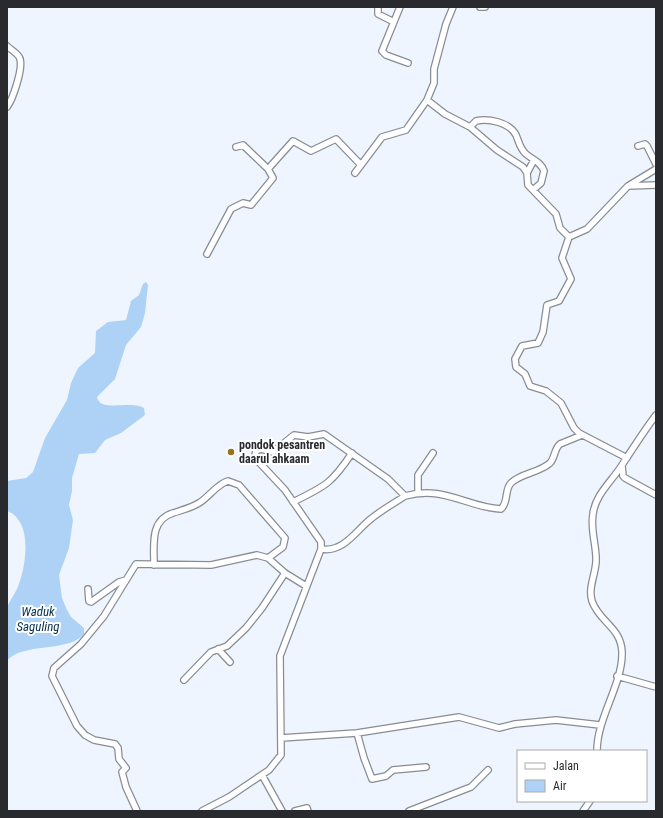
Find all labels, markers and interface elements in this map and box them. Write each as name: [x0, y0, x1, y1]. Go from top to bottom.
place label: pondok pesantren daarul ahkaam: [239, 438, 325, 466]
marker: pondok pesantren daarul ahkaam: [226, 447, 236, 457]
water label: Waduk Saguling: [16, 604, 60, 634]
legend: [517, 750, 647, 802]
text: Jalan: [553, 759, 579, 773]
text: Air: [553, 779, 567, 793]

